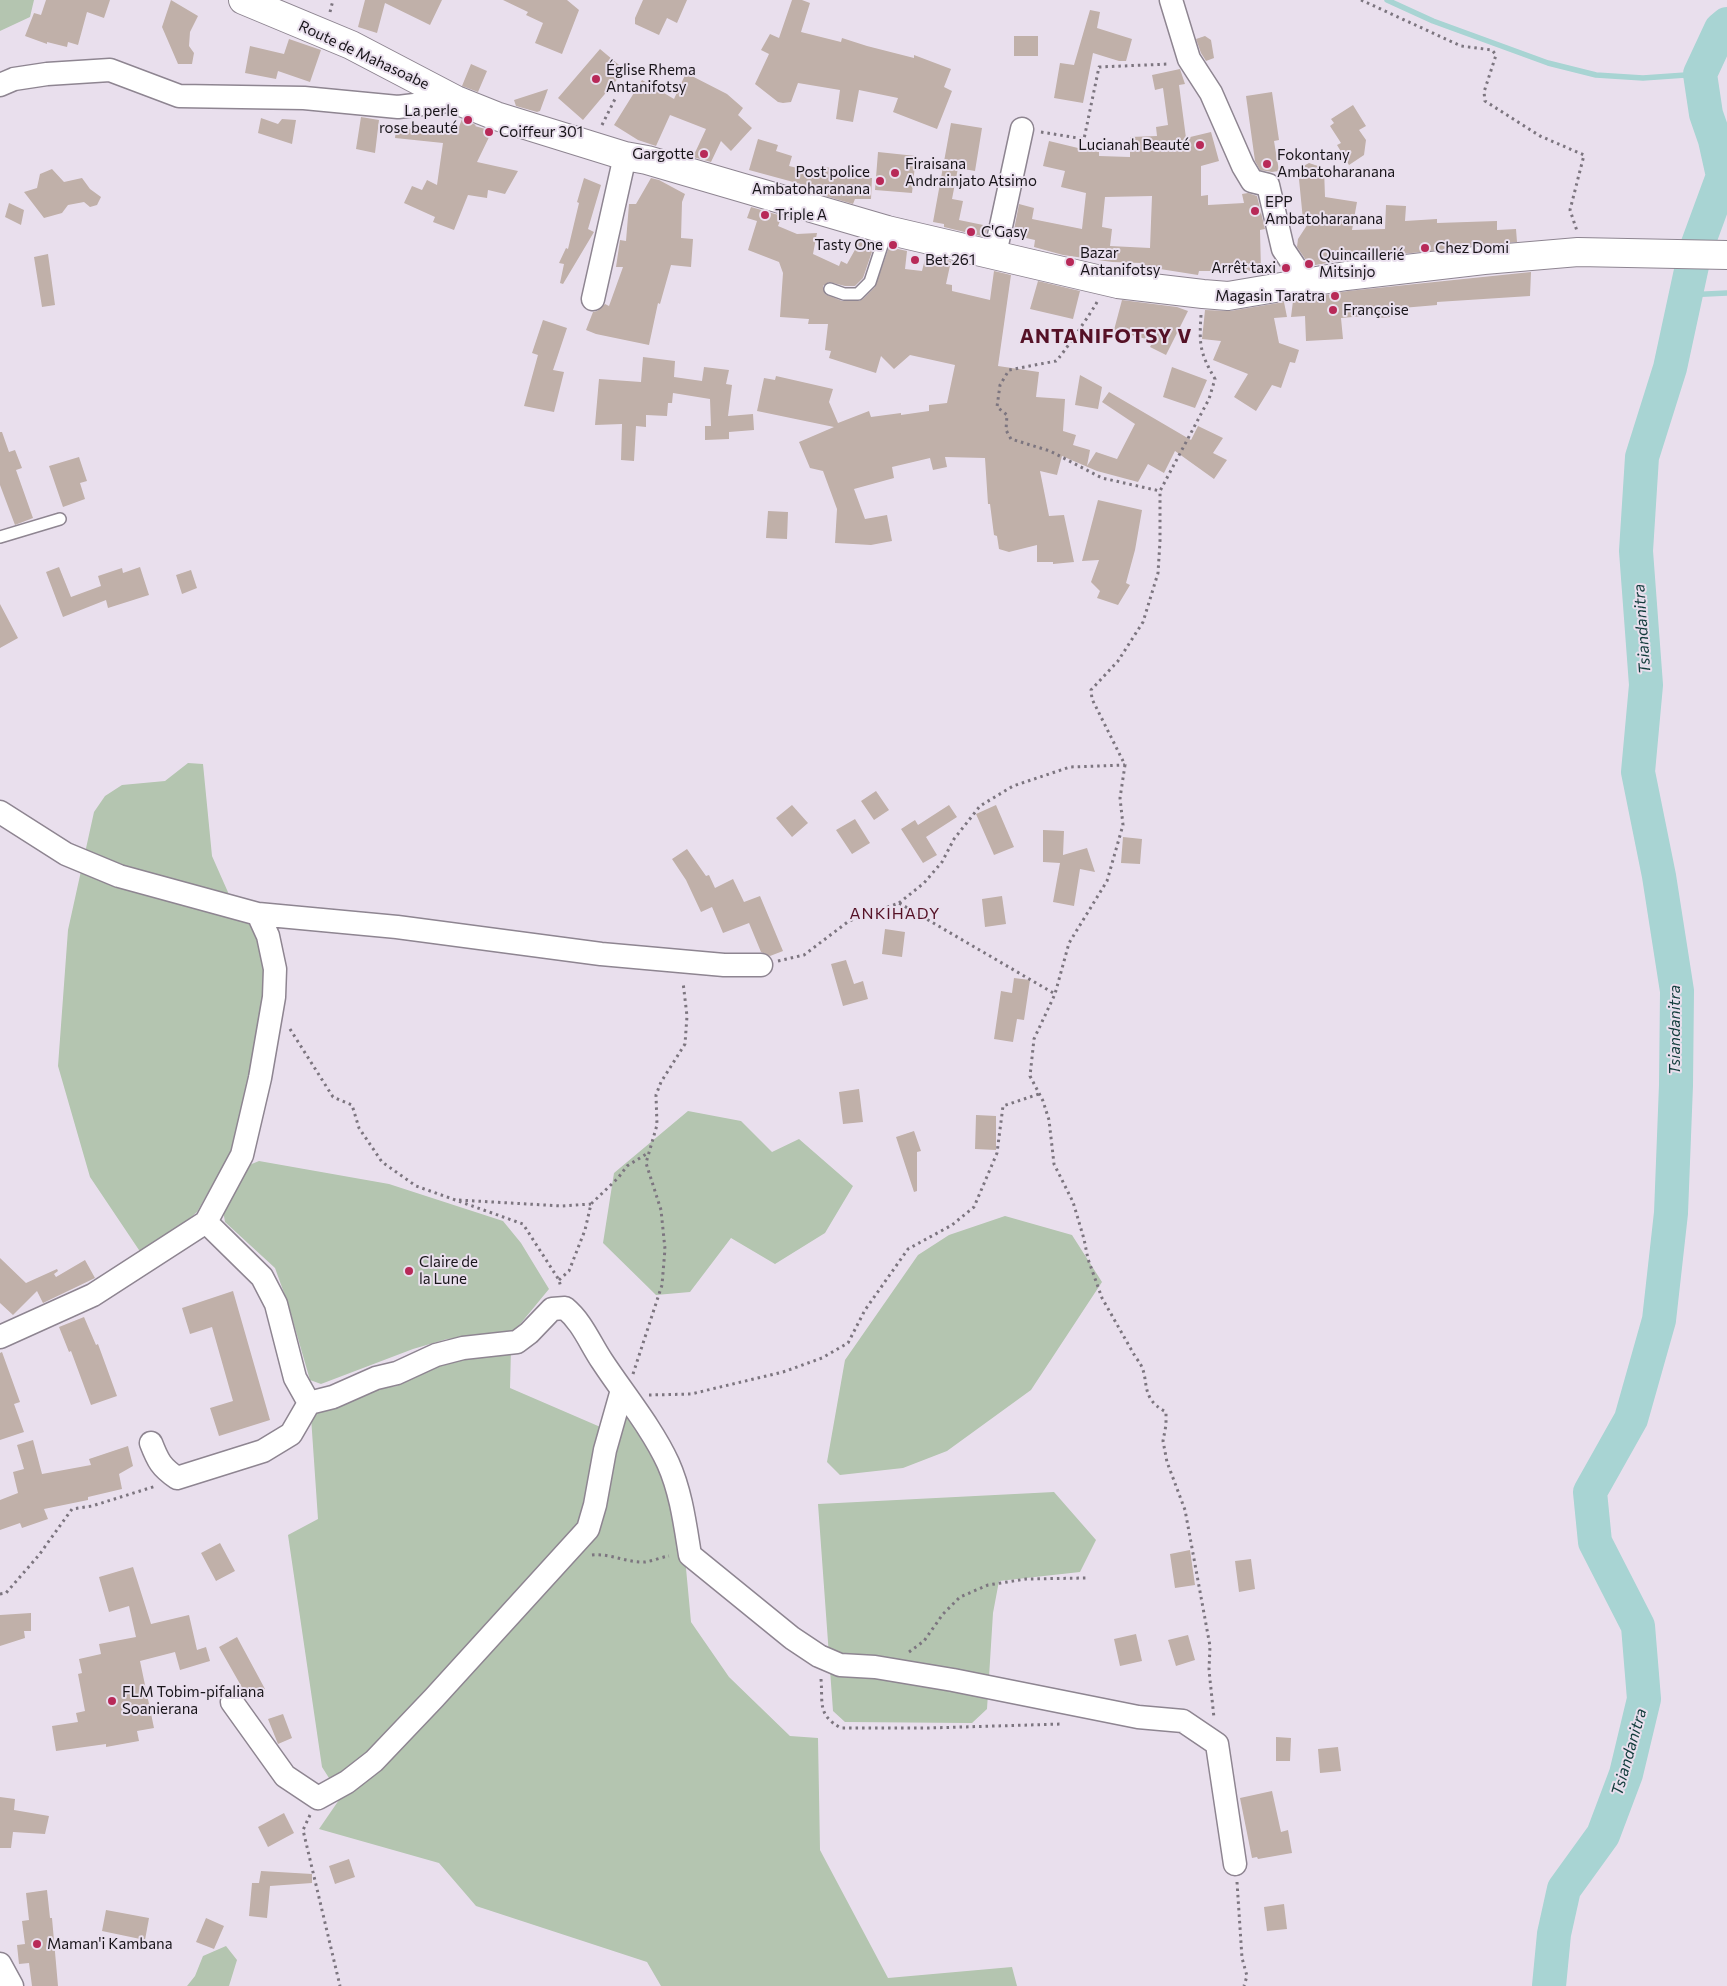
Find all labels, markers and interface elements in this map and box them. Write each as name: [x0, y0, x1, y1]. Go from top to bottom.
street label: Route de Mahasoabe: [296, 17, 432, 93]
place label: Église Rhema Antanifotsy: [606, 61, 696, 96]
marker: Église Rhema Antanifotsy: [590, 73, 602, 85]
place label: La perle rose beauté: [379, 102, 458, 137]
marker: La perle rose beauté: [462, 114, 474, 126]
place label: Coiffeur 301: [499, 123, 583, 141]
marker: Coiffeur 301: [483, 126, 495, 138]
place label: Lucianah Beauté: [1078, 136, 1190, 154]
marker: Lucianah Beauté: [1194, 139, 1206, 151]
place label: Gargotte: [632, 145, 694, 163]
place label: Fokontany Ambatoharanana: [1277, 146, 1395, 181]
marker: Gargotte: [698, 148, 710, 160]
place label: Firaisana Andrainjato Atsimo: [905, 155, 1037, 190]
marker: Fokontany Ambatoharanana: [1261, 158, 1273, 170]
place label: Post police Ambatoharanana: [752, 163, 870, 198]
marker: Firaisana Andrainjato Atsimo: [889, 167, 901, 179]
marker: Post police Ambatoharanana: [874, 175, 886, 187]
place label: EPP Ambatoharanana: [1265, 193, 1383, 228]
marker: EPP Ambatoharanana: [1249, 205, 1261, 217]
place label: Triple A: [775, 206, 827, 224]
marker: Triple A: [759, 209, 771, 221]
place label: C'Gasy: [981, 223, 1028, 241]
marker: C'Gasy: [965, 226, 977, 238]
place label: Tasty One: [815, 236, 883, 254]
marker: Tasty One: [887, 239, 899, 251]
place label: Chez Domi: [1435, 239, 1509, 257]
marker: Chez Domi: [1419, 242, 1431, 254]
place label: Bazar Antanifotsy: [1080, 244, 1160, 279]
place label: Quincaillerié Mitsinjo: [1319, 246, 1404, 281]
place label: Bet 261: [925, 251, 975, 269]
marker: Bet 261: [909, 254, 921, 266]
marker: Bazar Antanifotsy: [1064, 256, 1076, 268]
marker: Quincaillerié Mitsinjo: [1303, 258, 1315, 270]
place label: Arrêt taxi: [1211, 259, 1276, 277]
marker: Arrêt taxi: [1280, 262, 1292, 274]
place label: Magasin Taratra: [1215, 287, 1325, 305]
marker: Magasin Taratra: [1329, 290, 1341, 302]
place label: Françoise: [1343, 301, 1409, 319]
marker: Françoise: [1327, 304, 1339, 316]
district label: ANTANIFOTSY V: [1018, 324, 1194, 348]
water label: Tsiandanitra: [1629, 583, 1655, 675]
district label: ANKIHADY: [849, 904, 941, 924]
water label: Tsiandanitra: [1665, 985, 1685, 1075]
place label: Claire de la Lune: [419, 1253, 478, 1288]
marker: Claire de la Lune: [403, 1265, 415, 1277]
place label: FLM Tobim-pifaliana Soanierana: [122, 1683, 264, 1718]
marker: FLM Tobim-pifaliana Soanierana: [106, 1695, 118, 1707]
water label: Tsiandanitra: [1607, 1706, 1651, 1798]
place label: Maman'i Kambana: [47, 1935, 172, 1953]
marker: Maman'i Kambana: [31, 1938, 43, 1950]

